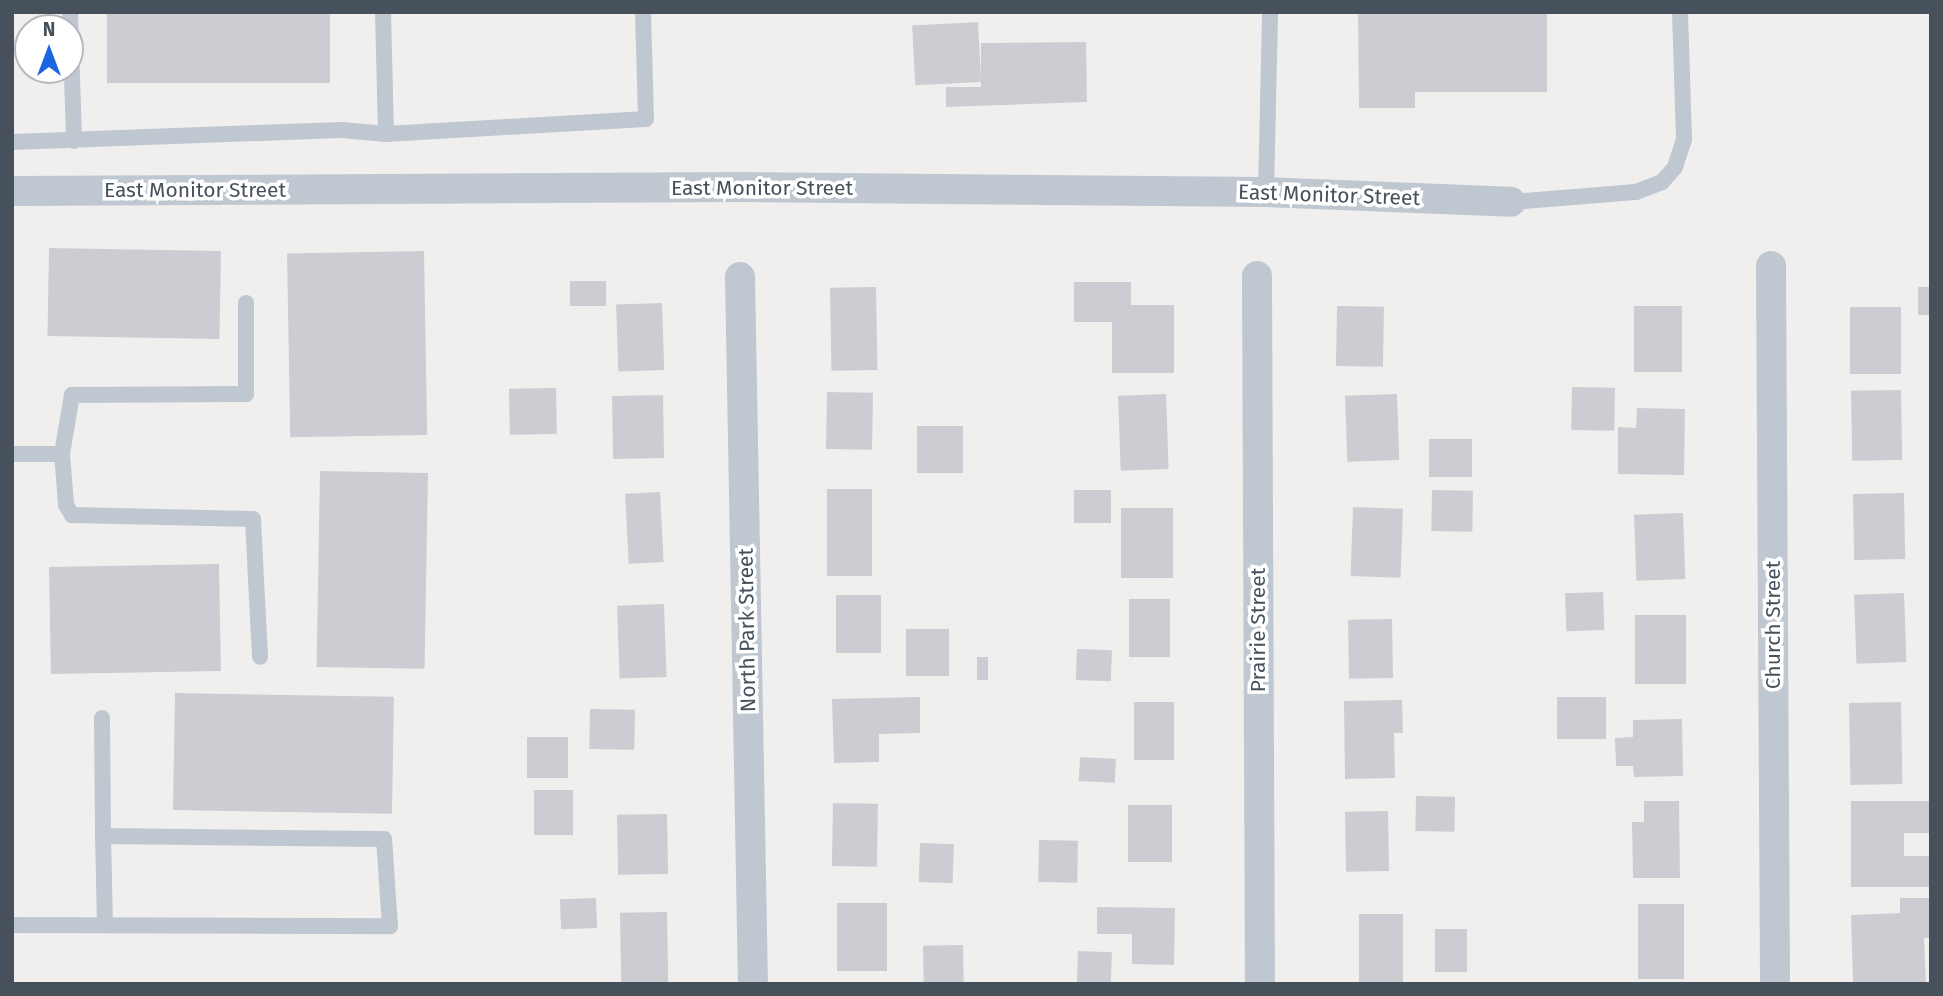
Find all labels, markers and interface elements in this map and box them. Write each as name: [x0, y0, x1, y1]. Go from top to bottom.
north arrow: [14, 14, 84, 84]
text: N: [43, 18, 55, 41]
street label: East Monitor Street: [671, 175, 853, 201]
street label: East Monitor Street: [104, 177, 286, 203]
street label: East Monitor Street: [1238, 179, 1420, 211]
street label: North Park Street: [733, 548, 761, 712]
street label: Church Street: [1760, 561, 1786, 689]
street label: Prairie Street: [1245, 568, 1271, 692]

